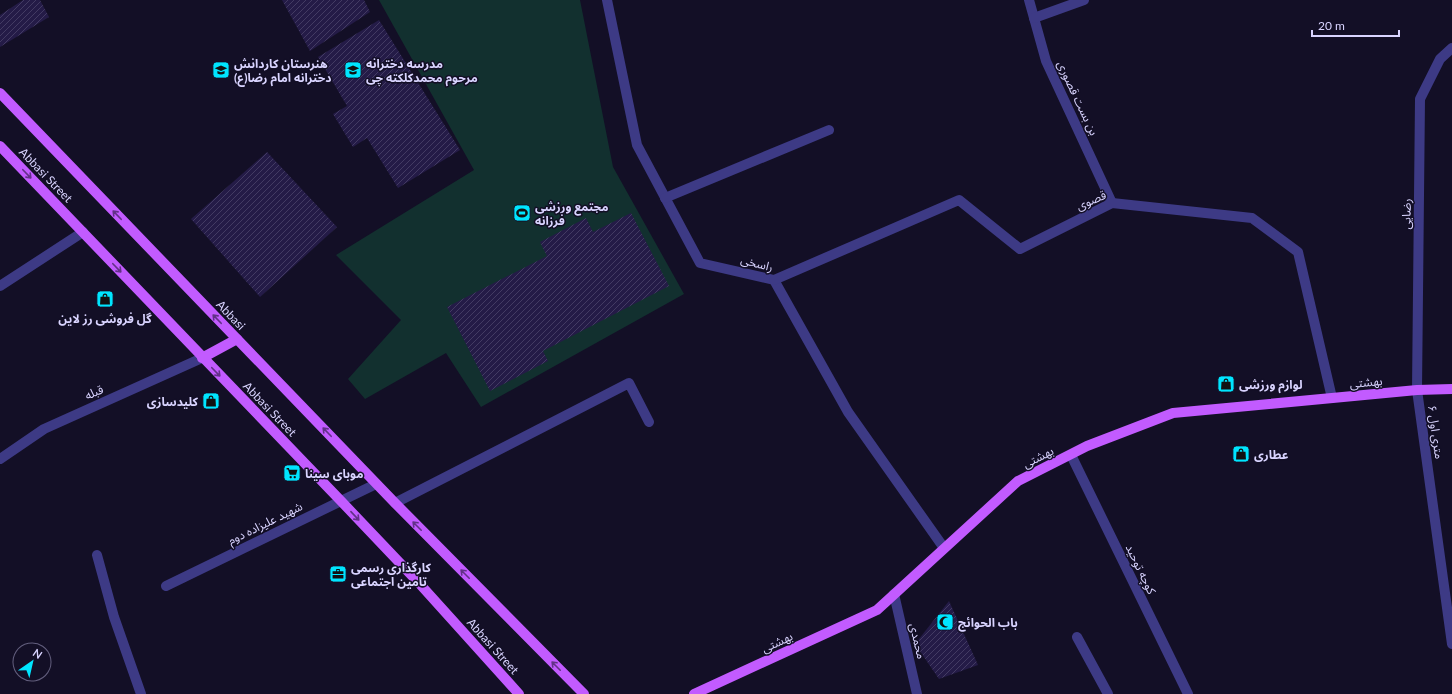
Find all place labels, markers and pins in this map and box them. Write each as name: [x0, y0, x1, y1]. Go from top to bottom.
place label: هنرستان کاردانش دخترانه امام رضا(ع): [234, 56, 331, 87]
place label: مدرسه دخترانه مرحوم محمدکلکته چی: [366, 56, 478, 87]
school or university icon: هنرستان کاردانش دخترانه امام رضا(ع): [211, 60, 231, 80]
school or university icon: مدرسه دخترانه مرحوم محمدکلکته چی: [343, 60, 363, 80]
place label: مجتمع ورزشی فرزانه: [535, 199, 608, 228]
sports icon: مجتمع ورزشی فرزانه: [512, 203, 532, 223]
shop icon: گل فروشی رز لاین: [95, 289, 115, 309]
place label: گل فروشی رز لاین: [58, 311, 152, 326]
shop icon: لوازم ورزشی: [1216, 374, 1236, 394]
place label: لوازم ورزشی: [1239, 377, 1302, 394]
shop icon: کلیدسازی: [201, 391, 221, 411]
place label: کلیدسازی: [147, 394, 199, 409]
shop icon: عطاری: [1231, 444, 1251, 464]
place label: عطاری: [1254, 447, 1289, 462]
supermarket icon: موبای سینا: [282, 463, 302, 483]
place label: موبای سینا: [305, 466, 363, 481]
place label: کارگذاری رسمی تامین اجتماعی: [351, 560, 432, 589]
office icon: کارگذاری رسمی تامین اجتماعی: [328, 564, 348, 584]
mosque icon: باب الحوائج: [935, 612, 955, 632]
place label: باب الحوائج: [958, 615, 1018, 632]

